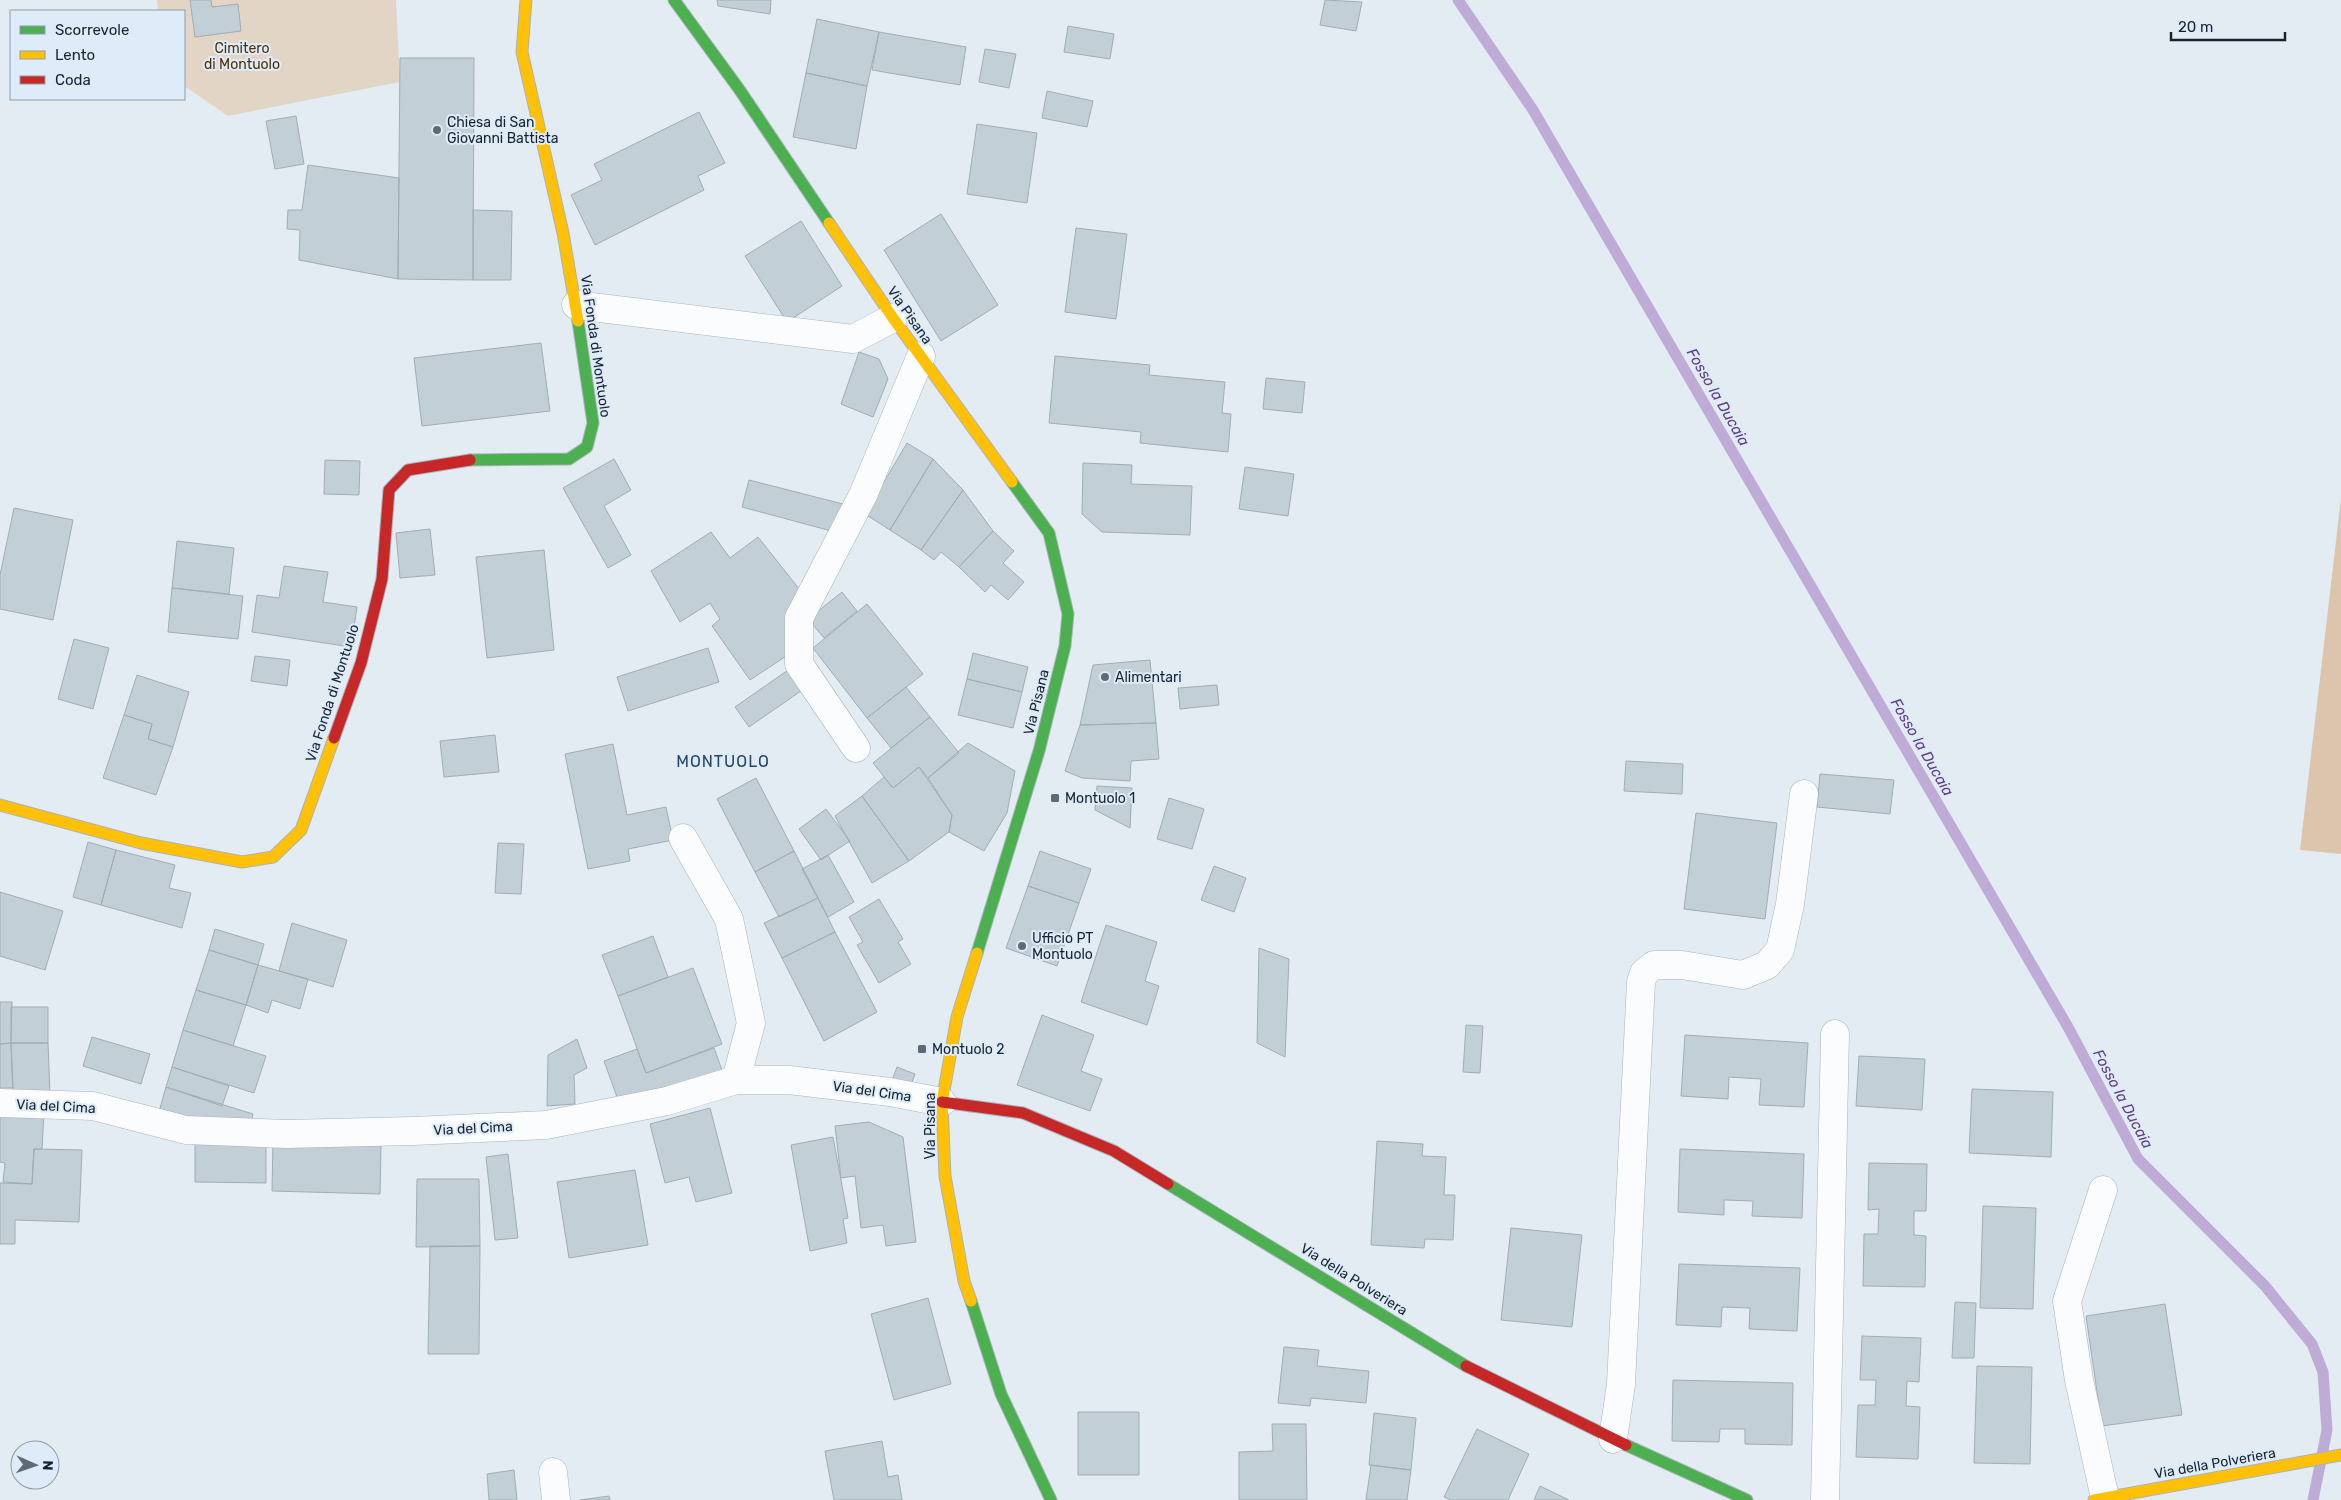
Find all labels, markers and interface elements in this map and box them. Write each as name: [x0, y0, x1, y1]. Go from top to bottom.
legend: [10, 10, 185, 100]
scale bar: [2171, 10, 2285, 42]
text: 20 m: [2178, 18, 2213, 36]
text: Scorrevole: [55, 21, 129, 39]
park label: Cimitero di Montuolo: [204, 40, 280, 73]
text: Lento: [55, 46, 95, 64]
text: Coda: [55, 71, 91, 89]
place label: Chiesa di San Giovanni Battista: [447, 114, 558, 147]
marker: Chiesa di San Giovanni Battista: [431, 124, 443, 136]
street label: Via Fonda di Montuolo: [577, 274, 614, 418]
street label: Via Pisana: [883, 283, 936, 348]
water label: Fosso la Ducaia: [1683, 345, 1753, 449]
street label: Via Fonda di Montuolo: [302, 622, 363, 764]
street label: Via Pisana: [1020, 667, 1053, 737]
place label: Alimentari: [1115, 669, 1182, 686]
marker: Alimentari: [1099, 671, 1111, 683]
water label: Fosso la Ducaia: [1887, 695, 1957, 799]
district label: MONTUOLO: [676, 752, 770, 771]
place label: Montuolo 1: [1065, 790, 1135, 807]
marker: Montuolo 1: [1049, 792, 1061, 804]
place label: Ufficio PT Montuolo: [1032, 930, 1093, 963]
marker: Ufficio PT Montuolo: [1016, 940, 1028, 952]
place label: Montuolo 2: [932, 1041, 1005, 1058]
marker: Montuolo 2: [916, 1043, 928, 1055]
water label: Fosso la Ducaia: [2089, 1046, 2157, 1152]
street label: Via del Cima: [831, 1078, 913, 1105]
street label: Via Pisana: [922, 1092, 939, 1160]
street label: Via del Cima: [16, 1096, 96, 1117]
street label: Via del Cima: [433, 1118, 513, 1139]
street label: Via della Polveriera: [1297, 1240, 1410, 1319]
north arrow: [10, 1440, 60, 1490]
street label: Via della Polveriera: [2153, 1444, 2277, 1483]
text: N: [39, 1460, 56, 1471]

